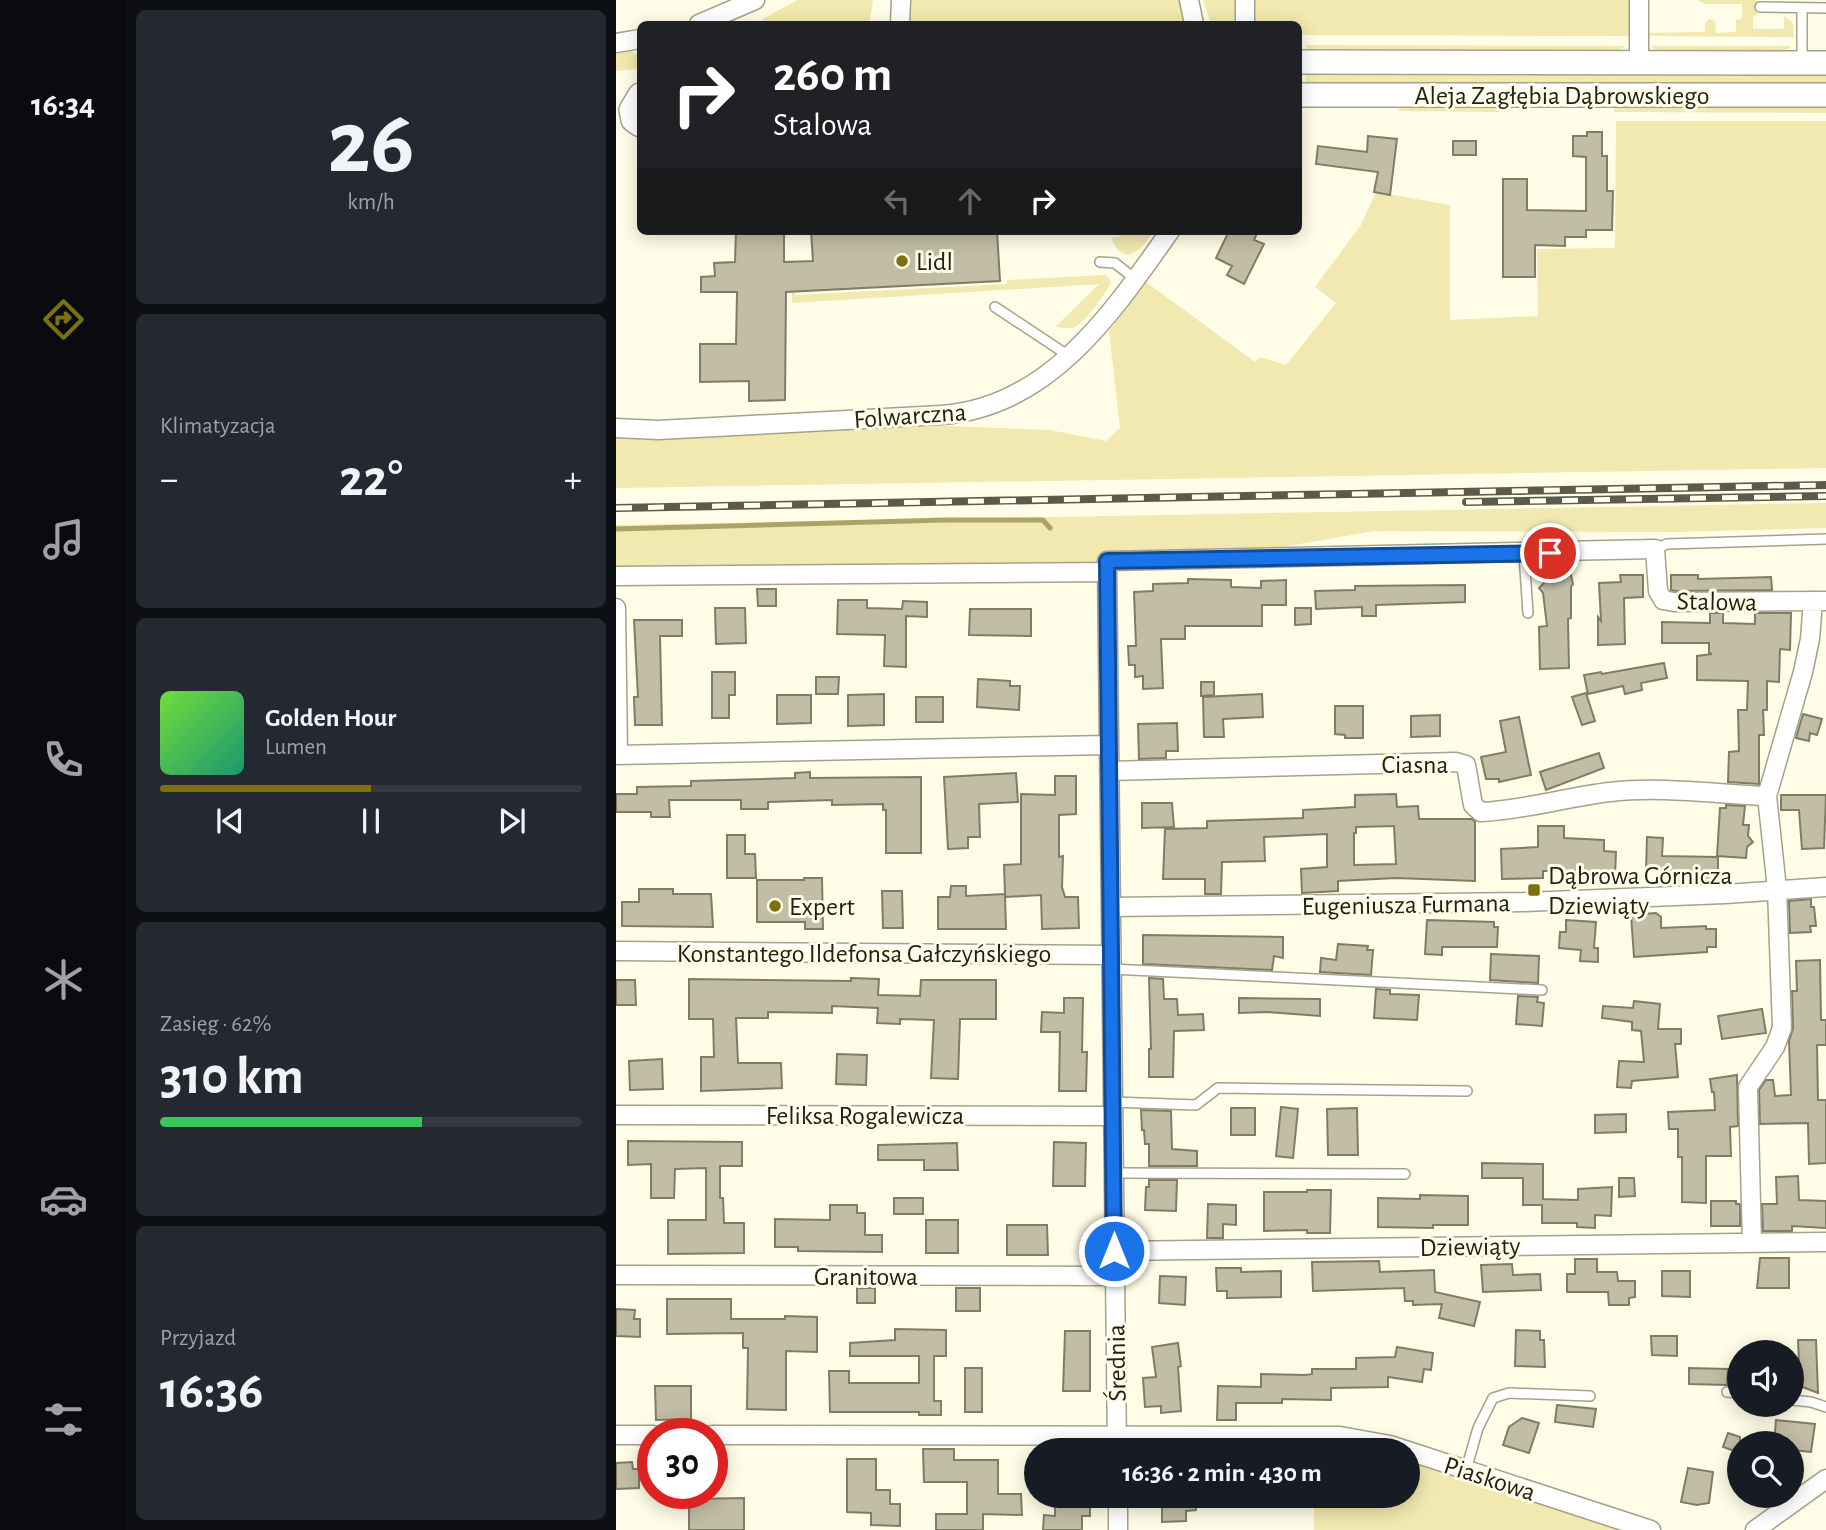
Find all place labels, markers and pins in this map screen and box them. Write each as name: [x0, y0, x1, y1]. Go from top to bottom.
place label: Lidl: [916, 249, 953, 275]
marker: Lidl: [894, 253, 910, 269]
pin: [1520, 523, 1580, 583]
place label: Dąbrowa Górnicza Dziewiąty: [1548, 863, 1733, 919]
marker: Dąbrowa Górnicza Dziewiąty: [1526, 882, 1542, 898]
place label: Expert: [789, 894, 855, 920]
marker: Expert: [767, 898, 783, 914]

